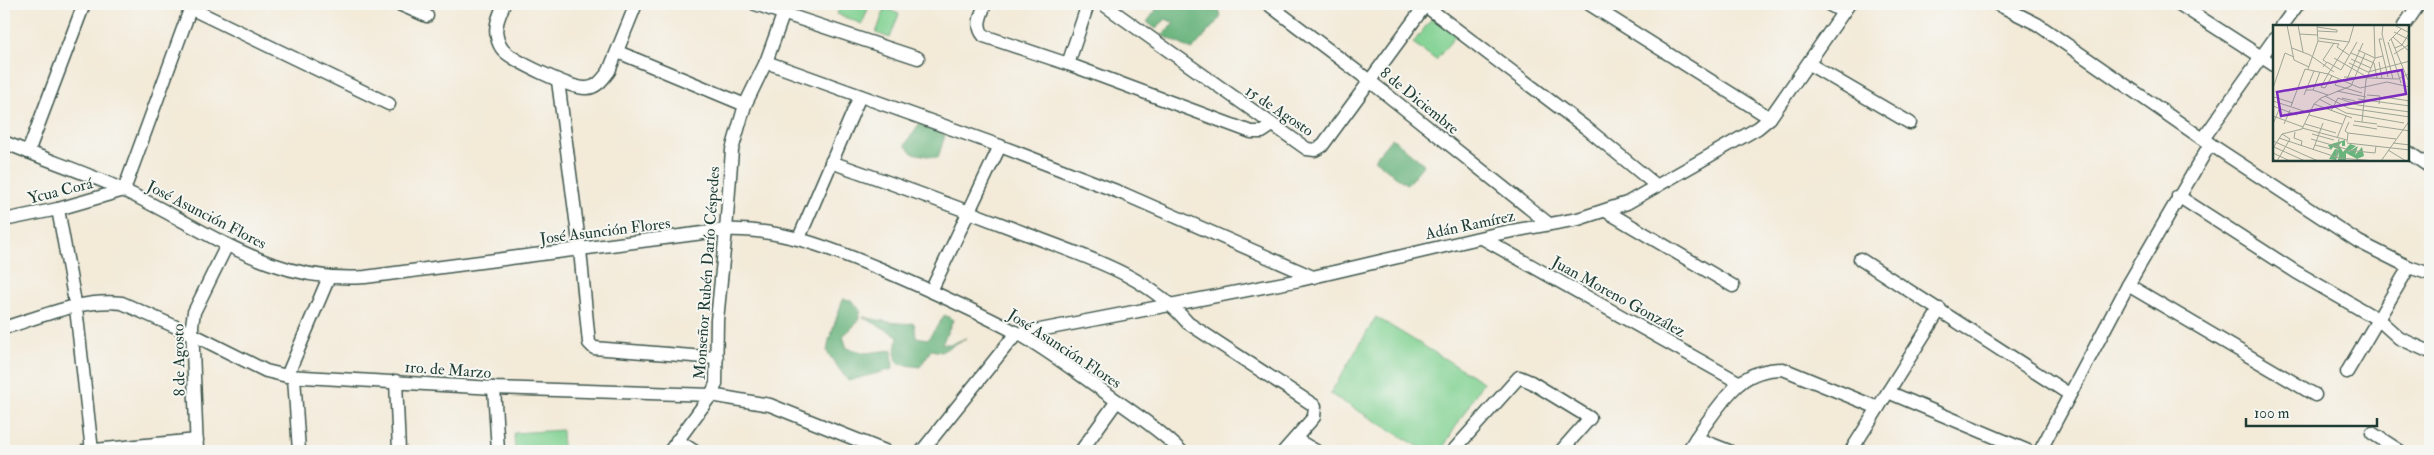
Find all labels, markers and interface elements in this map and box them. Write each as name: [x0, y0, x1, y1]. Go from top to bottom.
inset map: [2273, 25, 2409, 161]
street label: 8 de Diciembre: [1376, 63, 1463, 139]
street label: 15 de Agosto: [1241, 81, 1318, 141]
street label: Monseñor Rubén Darío Céspedes: [690, 166, 725, 380]
street label: Ycua Corá: [26, 173, 95, 209]
street label: José Asunción Flores: [142, 176, 270, 255]
street label: Adán Ramírez: [1423, 206, 1517, 244]
street label: José Asunción Flores: [538, 213, 672, 250]
street label: Juan Moreno González: [1547, 251, 1689, 343]
street label: José Asunción Flores: [1003, 304, 1125, 394]
street label: 8 de Agosto: [168, 323, 190, 397]
street label: 1ro. de Marzo: [404, 357, 492, 383]
scale bar: [2246, 395, 2378, 427]
text: 100 m: [2254, 404, 2290, 423]

